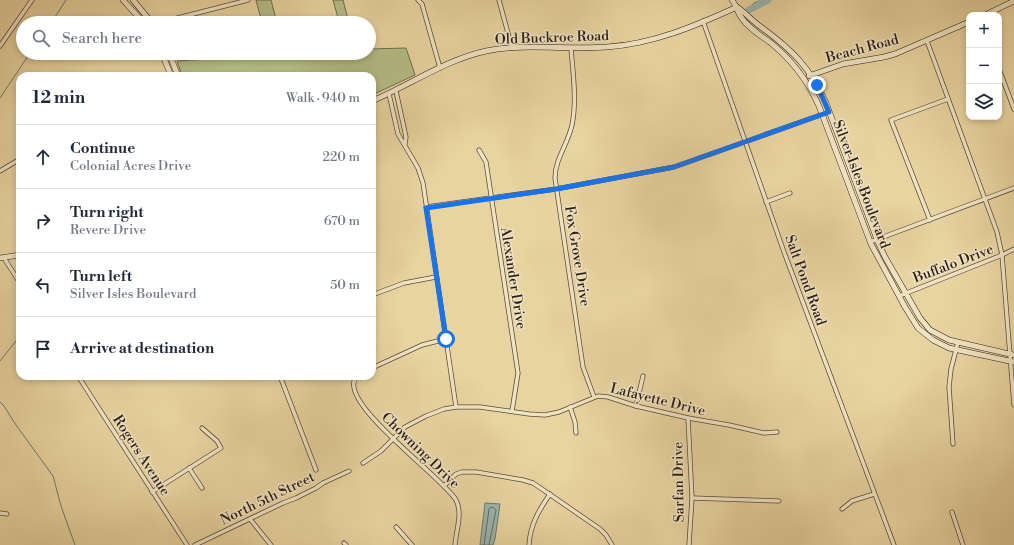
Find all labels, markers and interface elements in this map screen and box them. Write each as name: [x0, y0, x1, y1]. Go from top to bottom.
map controls: [966, 12, 1002, 120]
button: +: [966, 12, 1002, 48]
search box: [16, 16, 376, 60]
icon: search: [30, 27, 52, 49]
street label: Old Buckroe Road: [495, 27, 610, 49]
text: Search here: [62, 29, 142, 48]
street label: Beach Road: [823, 31, 901, 68]
button: −: [966, 48, 1002, 84]
route end: [808, 76, 826, 94]
button: layers: [966, 84, 1002, 120]
text: 12 min: [32, 87, 85, 109]
text: Walk · 940 m: [286, 90, 360, 106]
street label: Silver Isles Boulevard: [828, 118, 894, 251]
text: Continue: [70, 139, 135, 158]
icon: ahead: [32, 146, 54, 168]
text: 220 m: [322, 149, 360, 165]
text: Colonial Acres Drive: [70, 158, 191, 174]
text: Turn right: [70, 203, 144, 222]
street label: Fox Grove Drive: [560, 204, 594, 308]
icon: right: [32, 210, 54, 232]
text: 670 m: [324, 213, 360, 229]
text: Revere Drive: [70, 222, 146, 238]
street label: Alexander Drive: [496, 225, 530, 331]
street label: Salt Pond Road: [780, 233, 830, 328]
street label: Buffalo Drive: [910, 240, 996, 288]
text: Turn left: [70, 267, 132, 286]
icon: left: [32, 274, 54, 296]
text: 50 m: [330, 277, 360, 293]
text: Silver Isles Boulevard: [70, 286, 196, 302]
route start: [437, 330, 455, 348]
icon: arrive: [32, 338, 54, 360]
text: Arrive at destination: [70, 339, 214, 358]
street label: Lafayette Drive: [608, 379, 707, 420]
street label: Chowning Drive: [377, 409, 463, 493]
street label: Rogers Avenue: [108, 412, 174, 499]
street label: Sarfan Drive: [669, 442, 689, 522]
street label: North 5th Street: [217, 468, 318, 530]

